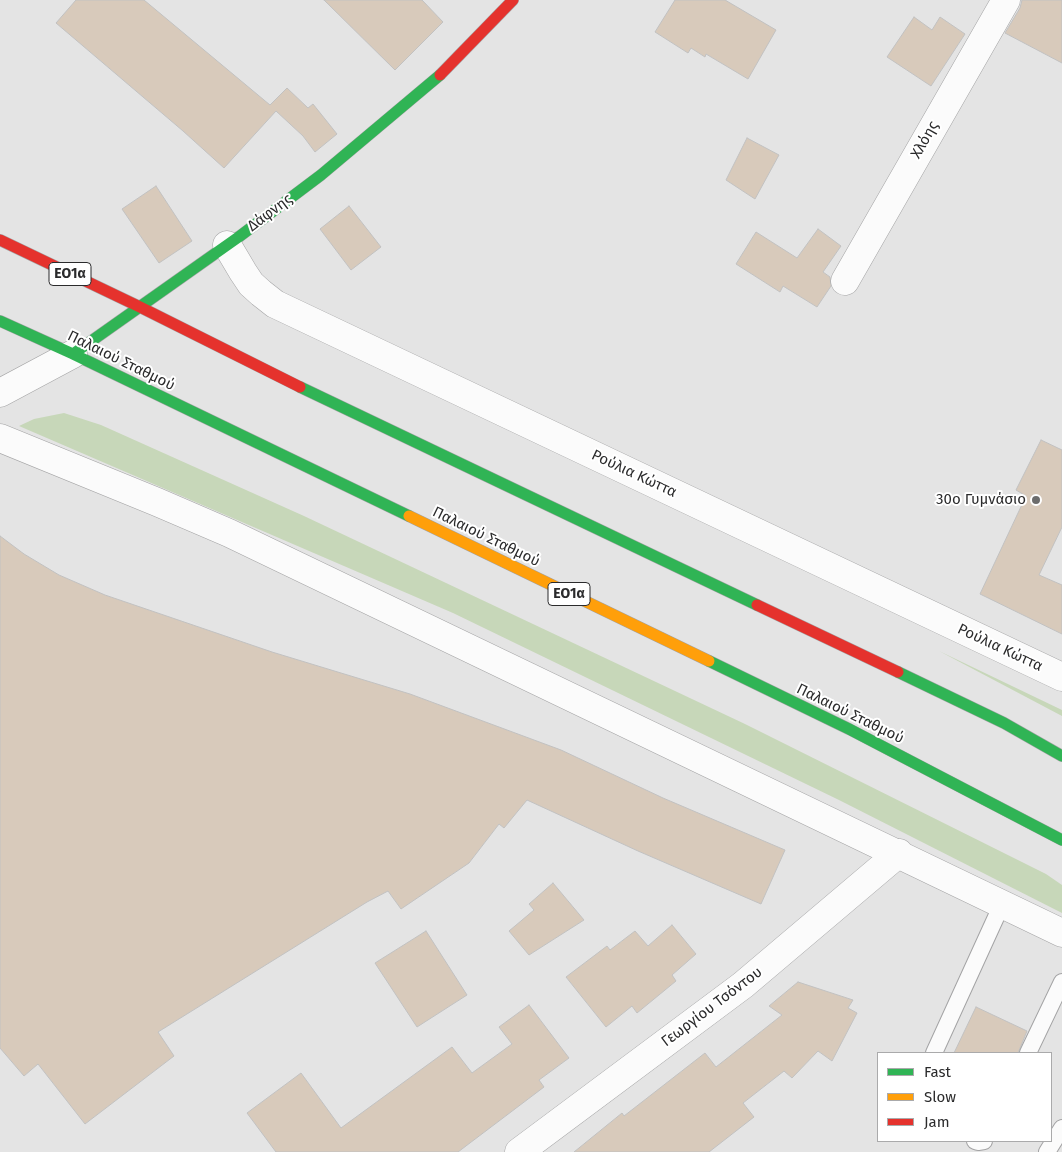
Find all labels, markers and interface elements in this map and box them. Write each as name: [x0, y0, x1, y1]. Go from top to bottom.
street label: Χλόης: [907, 118, 943, 162]
street label: Δάφνης: [244, 190, 296, 236]
road number: ΕΟ1α: [49, 262, 91, 286]
street label: Παλαιού Σταθμού: [64, 327, 178, 395]
street label: Ρούλια Κώττα: [589, 446, 679, 502]
place label: 30ο Γυμνάσιο: [936, 491, 1026, 509]
marker: 30ο Γυμνάσιο: [1030, 494, 1042, 506]
street label: Παλαιού Σταθμού: [429, 503, 543, 571]
road number: ΕΟ1α: [548, 582, 590, 606]
street label: Ρούλια Κώττα: [955, 620, 1045, 676]
street label: Παλαιού Σταθμού: [793, 680, 907, 748]
street label: Γεωργίου Τσόντου: [658, 963, 766, 1051]
legend: [877, 1052, 1052, 1142]
text: Fast: [924, 1063, 951, 1081]
text: Slow: [924, 1088, 956, 1106]
text: Jam: [924, 1113, 950, 1131]

